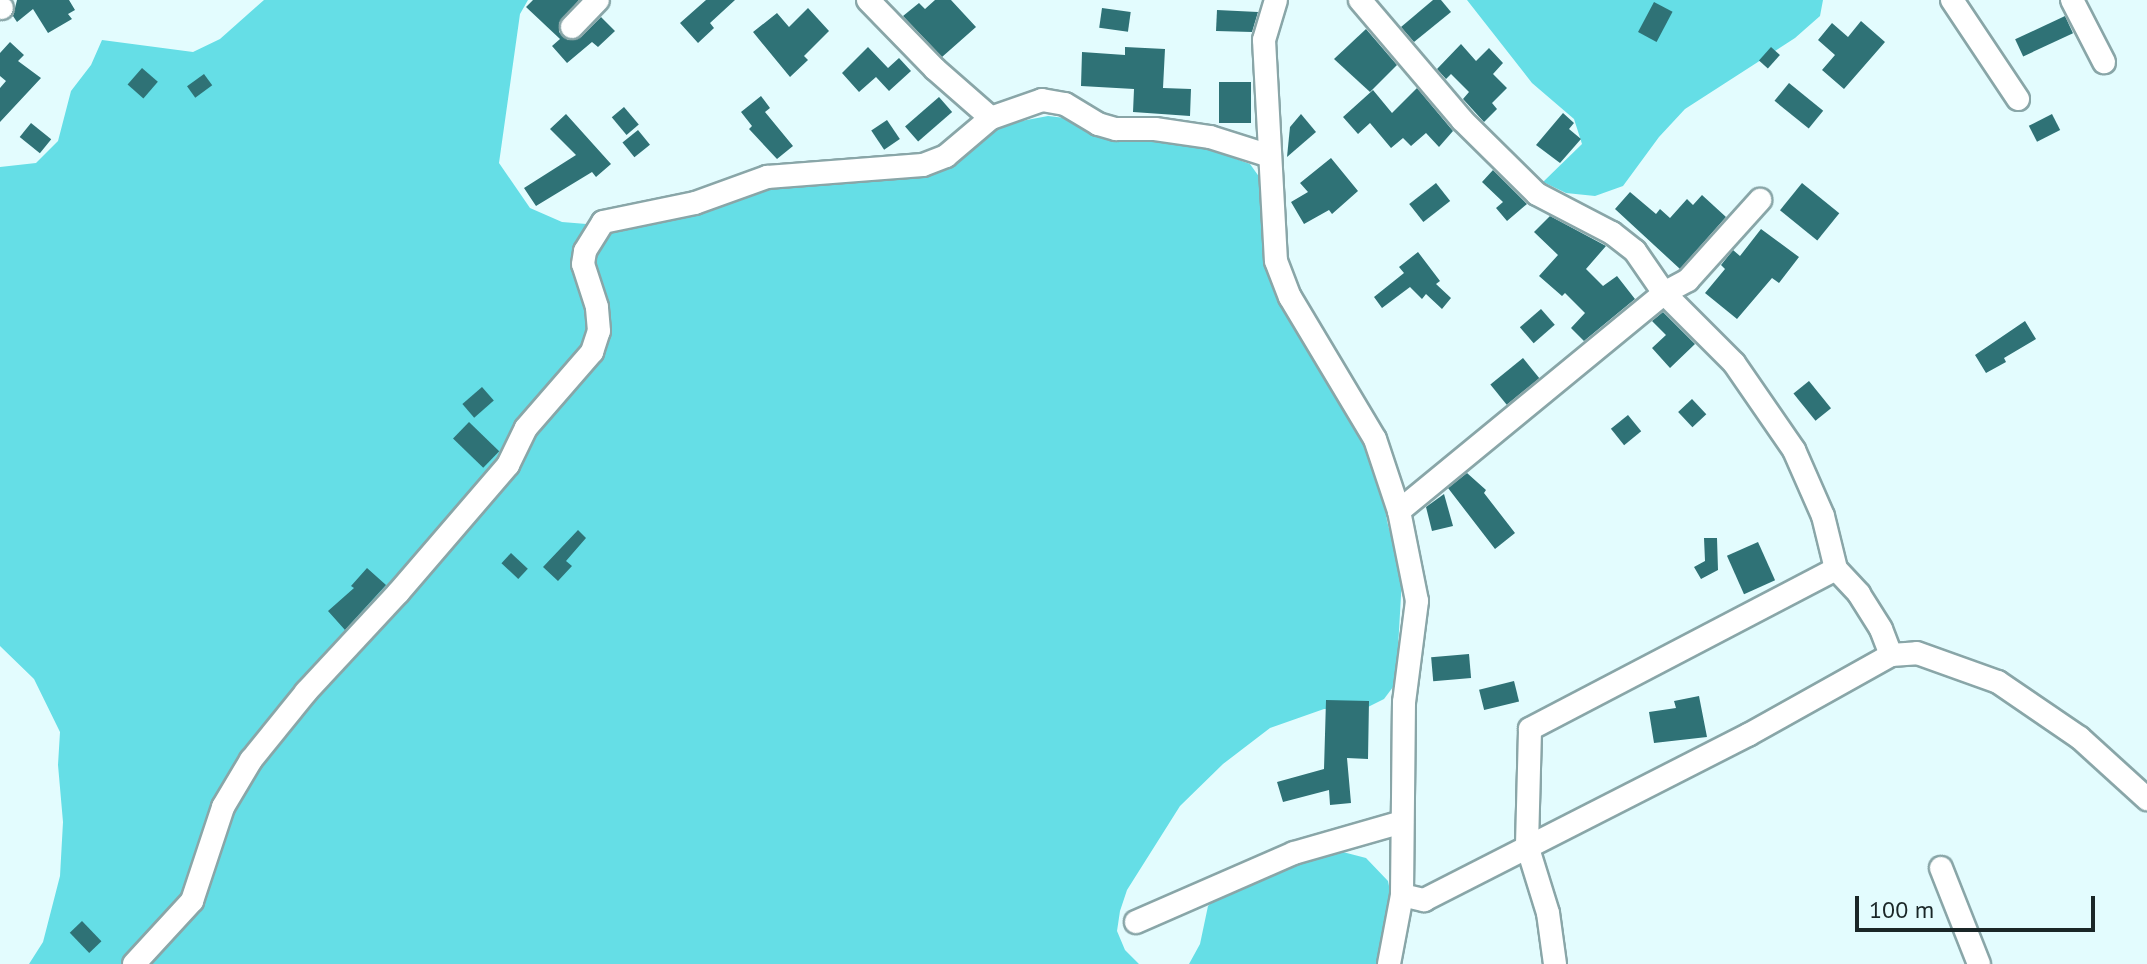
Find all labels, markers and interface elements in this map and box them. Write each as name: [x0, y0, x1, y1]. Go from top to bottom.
scale bar: [1859, 880, 2099, 930]
text: 100 m: [1869, 894, 1934, 925]

